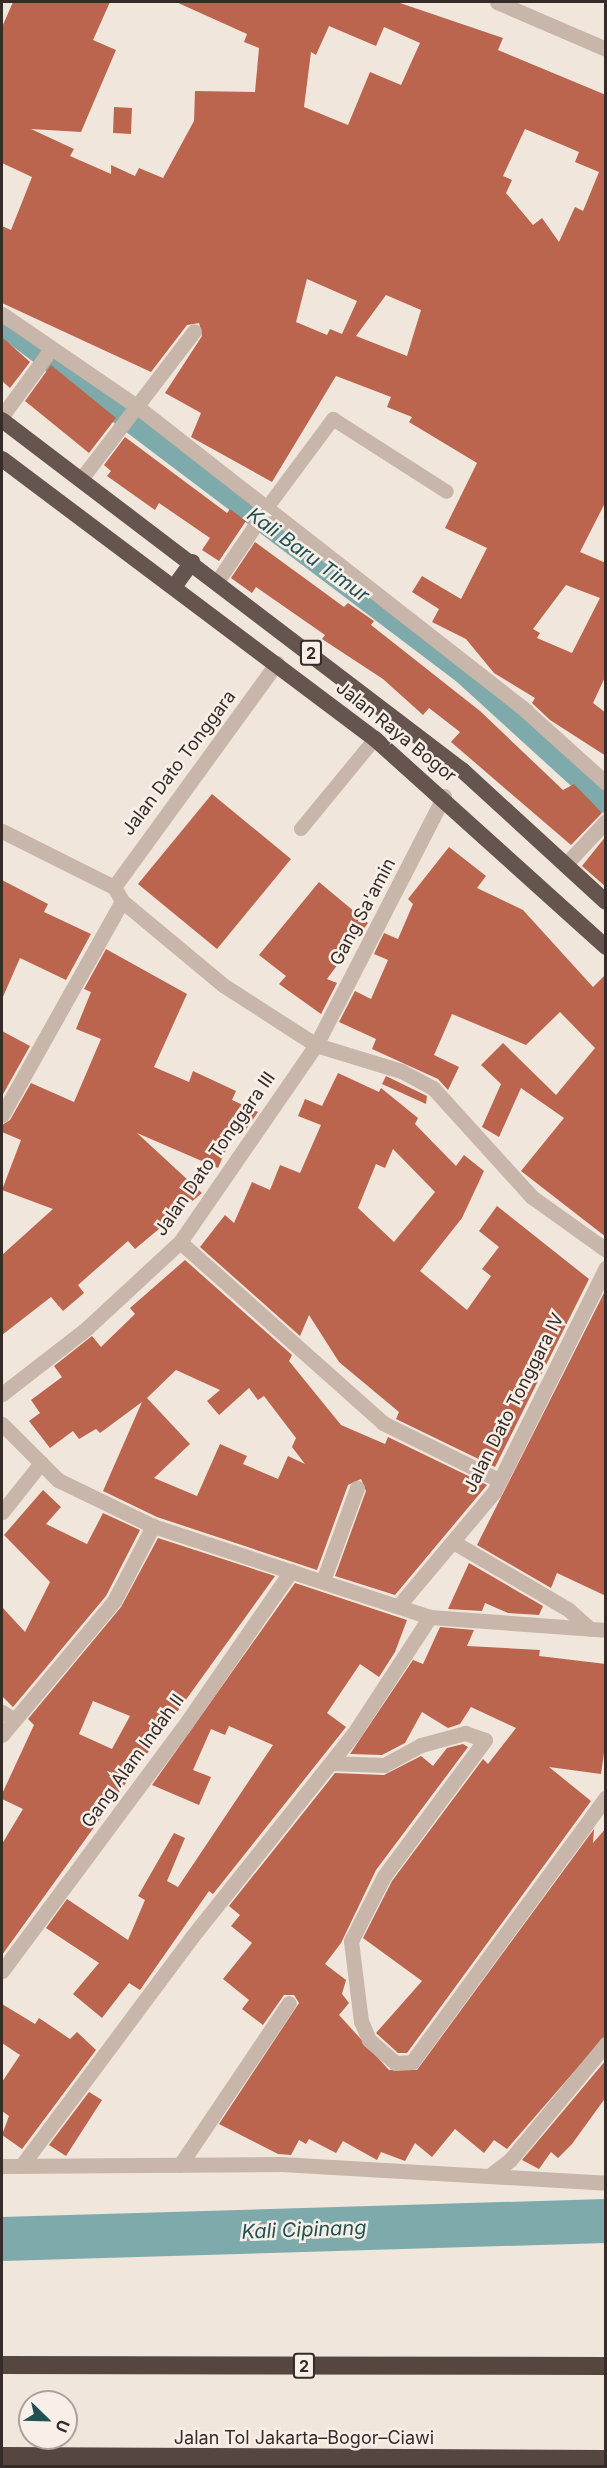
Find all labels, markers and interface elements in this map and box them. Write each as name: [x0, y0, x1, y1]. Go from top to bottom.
water label: Kali Baru Timur: [242, 503, 374, 607]
road number: 2: [299, 640, 323, 666]
street label: Jalan Raya Bogor: [332, 677, 460, 787]
street label: Jalan Dato Tonggara: [117, 686, 241, 840]
street label: Gang Sa'amin: [326, 855, 400, 969]
street label: Jalan Dato Tonggara III: [150, 1068, 280, 1240]
street label: Jalan Dato Tonggara IV: [459, 1310, 569, 1496]
street label: Gang Alam Indah II: [77, 1690, 189, 1832]
water label: Kali Cipinang: [241, 2216, 367, 2244]
road number: 2: [292, 2353, 316, 2379]
north arrow: [18, 2390, 78, 2450]
text: U: [51, 2417, 74, 2436]
street label: Jalan Tol Jakarta–Bogor–Ciawi: [174, 2427, 434, 2449]

